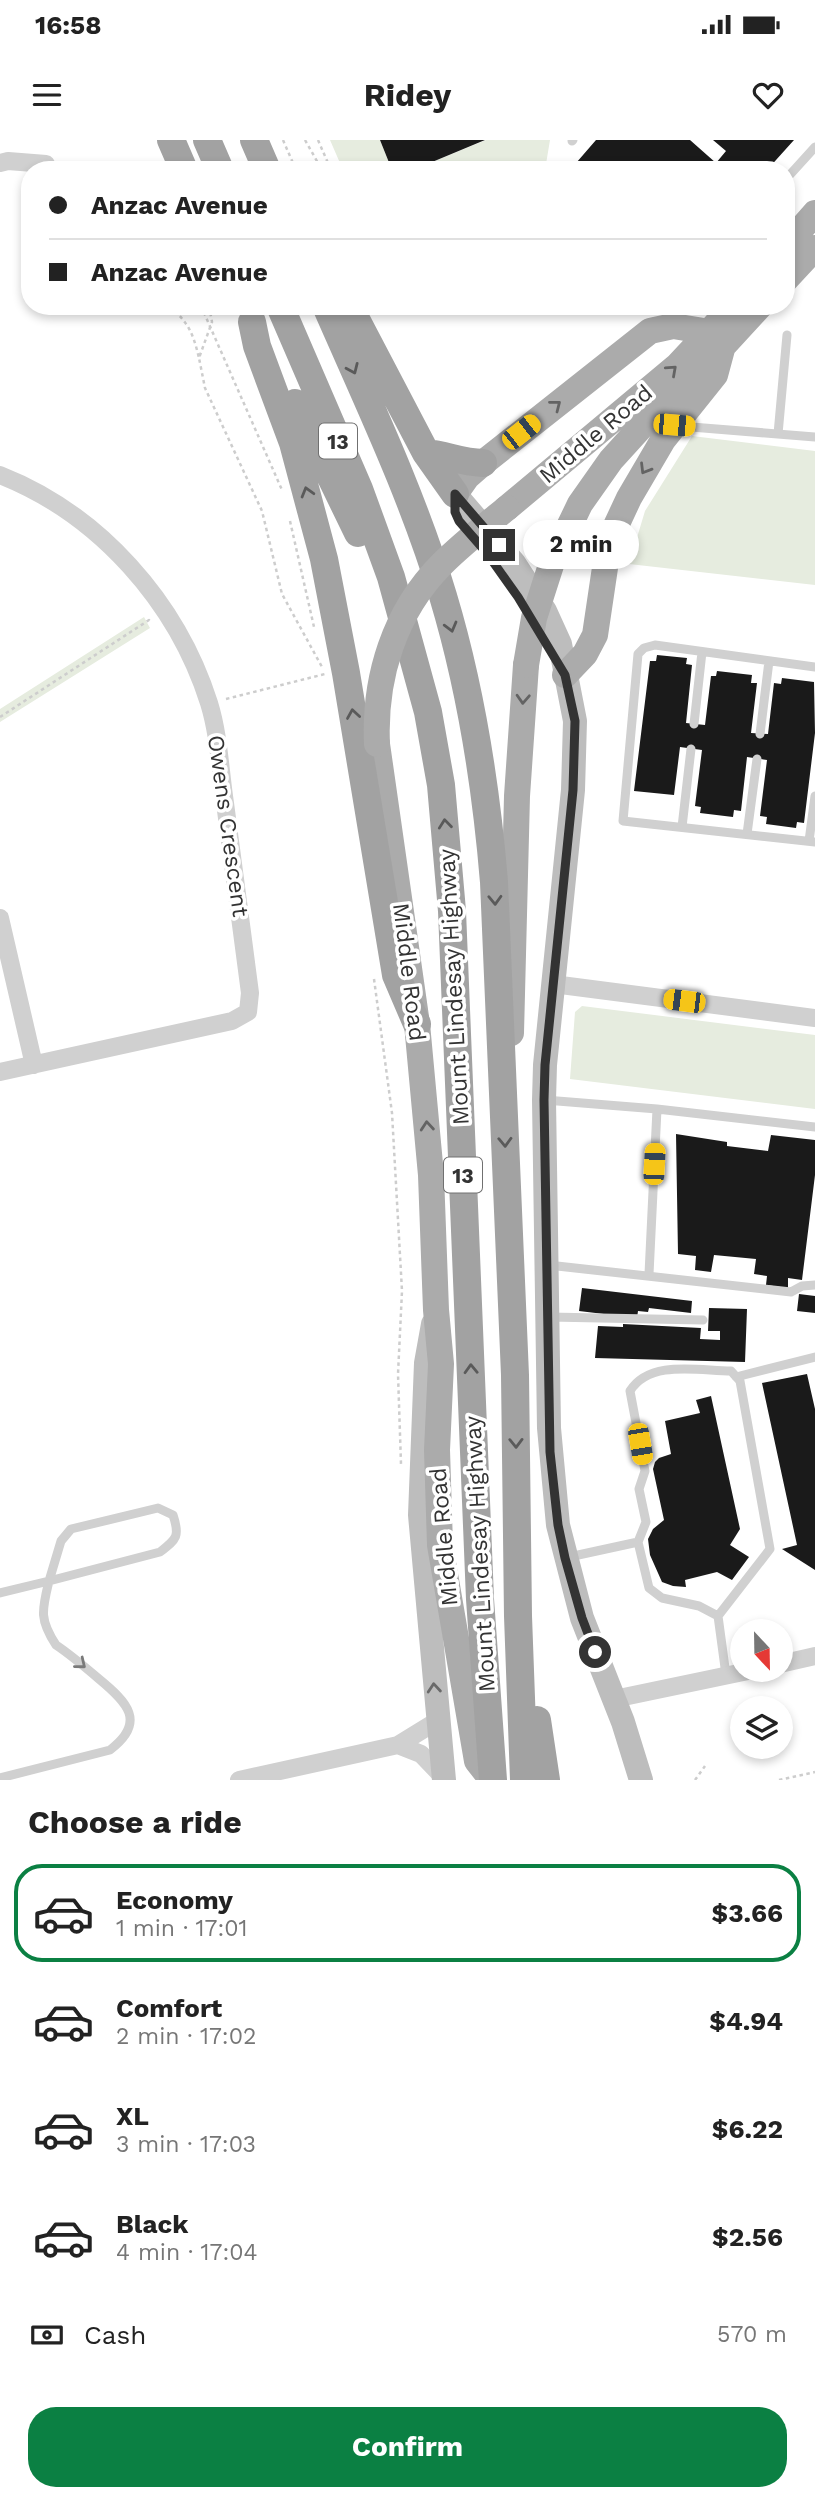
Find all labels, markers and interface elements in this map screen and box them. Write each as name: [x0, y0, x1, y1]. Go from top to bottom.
text: 16:58: [35, 10, 102, 40]
icon: menu: [28, 76, 66, 114]
text: Ridey: [364, 76, 451, 114]
icon: heart: [749, 76, 787, 114]
text: Anzac Avenue: [91, 190, 268, 220]
text: Anzac Avenue: [91, 257, 268, 287]
one-way arrow: [345, 362, 359, 374]
one-way arrow: [664, 366, 677, 378]
street label: Middle Road: [534, 379, 658, 489]
one-way arrow: [548, 400, 560, 413]
car: [498, 411, 545, 453]
car: [653, 413, 696, 437]
road number: 13: [319, 424, 357, 458]
one-way arrow: [640, 462, 653, 475]
one-way arrow: [301, 486, 315, 498]
callout: 2 min: [524, 520, 639, 570]
route end: [483, 529, 515, 561]
text: 2 min: [550, 531, 612, 558]
one-way arrow: [443, 621, 458, 633]
one-way arrow: [516, 693, 531, 704]
one-way arrow: [346, 708, 361, 720]
street label: Owens Crescent: [202, 733, 254, 919]
one-way arrow: [438, 818, 453, 829]
street label: Mount Lindesay Highway: [433, 848, 475, 1126]
one-way arrow: [487, 894, 502, 905]
street label: Middle Road: [387, 901, 431, 1043]
car: [662, 988, 707, 1014]
one-way arrow: [420, 1120, 435, 1131]
one-way arrow: [497, 1137, 512, 1148]
car: [643, 1142, 666, 1186]
road number: 13: [444, 1158, 482, 1192]
one-way arrow: [464, 1364, 479, 1375]
street label: Mount Lindesay Highway: [459, 1415, 501, 1693]
car: [627, 1421, 654, 1467]
one-way arrow: [508, 1438, 523, 1449]
street label: Middle Road: [424, 1467, 464, 1607]
north arrow: [730, 1619, 793, 1682]
map controls: [730, 1619, 793, 1759]
route start: [579, 1636, 611, 1668]
one-way arrow: [73, 1656, 86, 1668]
one-way arrow: [427, 1682, 442, 1693]
button: layers: [730, 1696, 793, 1759]
text: Choose a ride: [28, 1803, 242, 1841]
icon: car: [32, 1882, 95, 1945]
text: Economy: [116, 1885, 233, 1915]
text: $3.66: [711, 1898, 783, 1928]
text: 1 min · 17:01: [116, 1915, 247, 1942]
icon: car: [32, 1990, 95, 2053]
text: Comfort: [116, 1993, 222, 2023]
text: $4.94: [709, 2006, 783, 2036]
text: 2 min · 17:02: [116, 2023, 256, 2050]
icon: car: [32, 2098, 95, 2161]
text: XL: [116, 2101, 149, 2131]
text: $6.22: [712, 2114, 783, 2144]
text: 3 min · 17:03: [116, 2131, 256, 2158]
icon: car: [32, 2206, 95, 2269]
text: Black: [116, 2209, 188, 2239]
text: $2.56: [712, 2222, 783, 2252]
text: 4 min · 17:04: [116, 2239, 258, 2266]
icon: cash: [28, 2316, 66, 2354]
text: Cash: [84, 2320, 146, 2350]
text: 570 m: [717, 2321, 787, 2348]
button: Confirm: [28, 2407, 787, 2487]

